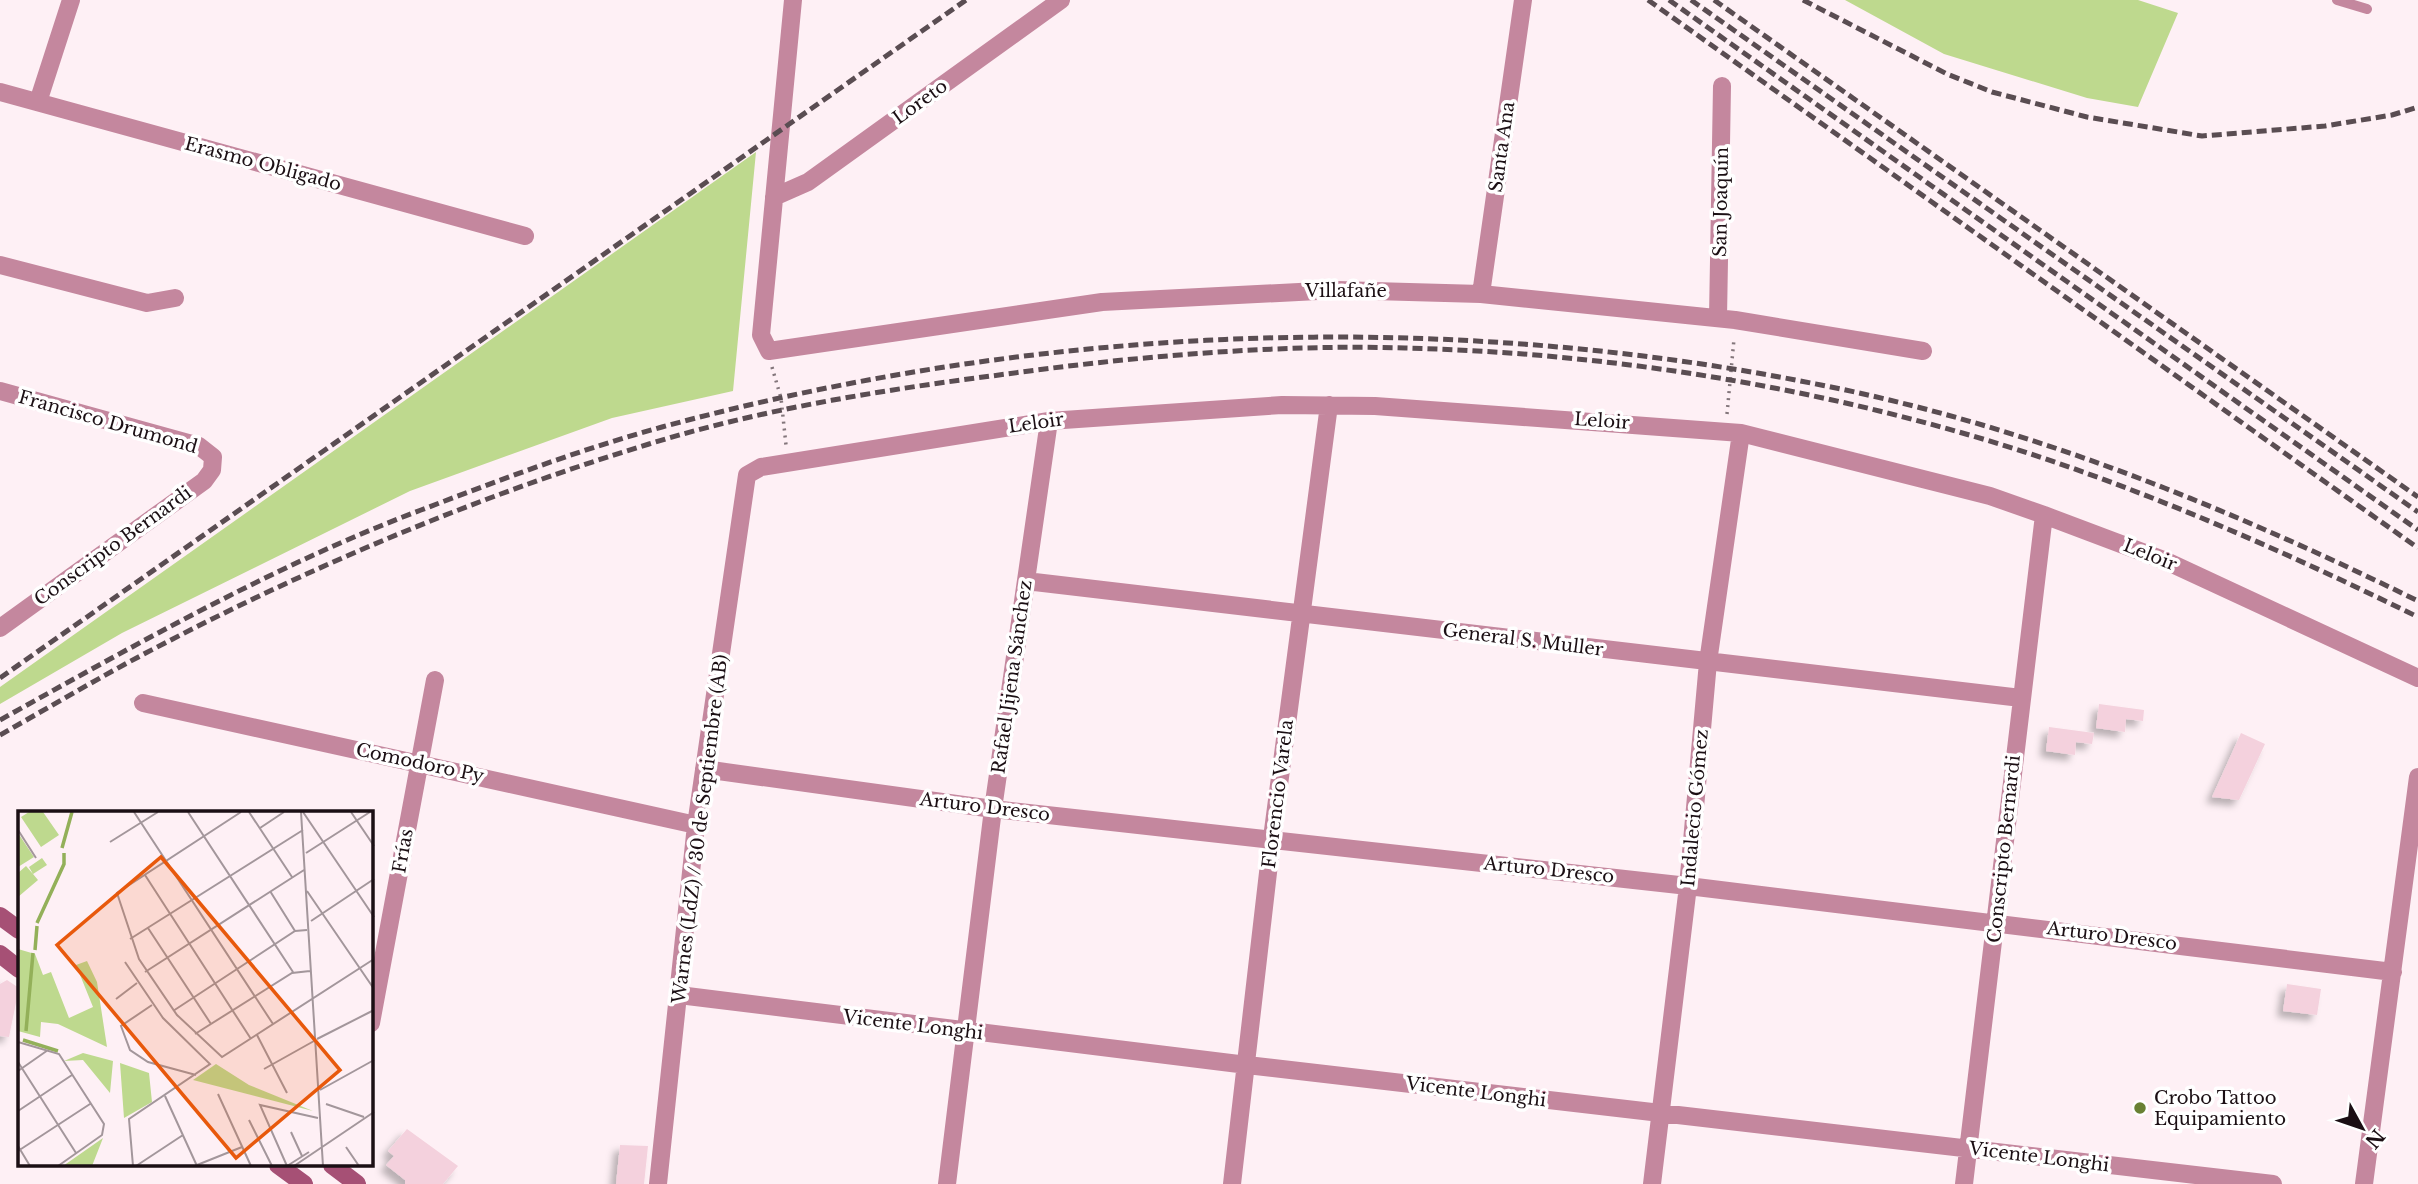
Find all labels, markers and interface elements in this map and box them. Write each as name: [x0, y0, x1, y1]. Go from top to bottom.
street label: Loreto: [888, 75, 952, 129]
street label: Santa Ana: [1485, 100, 1519, 194]
street label: Erasmo Obligado: [182, 132, 344, 196]
street label: San Joaquín: [1709, 147, 1733, 257]
street label: Villafañe: [1304, 280, 1387, 302]
street label: Francisco Drumond: [16, 386, 200, 458]
street label: Leloir: [1007, 408, 1066, 438]
street label: Leloir: [1573, 408, 1631, 434]
street label: Conscripto Bernardi: [30, 482, 196, 610]
street label: Leloir: [2120, 534, 2180, 576]
street label: Rafael Jijena Sánchez: [988, 579, 1036, 775]
street label: General S. Muller: [1441, 619, 1605, 661]
street label: Warnes (LdZ) / 30 de Septiembre (AB): [668, 653, 732, 1006]
street label: Florencio Varela: [1258, 718, 1298, 870]
street label: Indalecio Gómez: [1677, 728, 1713, 888]
street label: Comodoro Py: [354, 739, 487, 787]
street label: Conscripto Bernardi: [1983, 754, 2025, 944]
street label: Arturo Dresco: [918, 788, 1051, 826]
inset map: [18, 811, 373, 1166]
street label: Frías: [388, 827, 418, 875]
street label: Arturo Dresco: [1482, 852, 1615, 888]
street label: Arturo Dresco: [2045, 917, 2178, 955]
street label: Vicente Longhi: [841, 1005, 984, 1045]
street label: Vicente Longhi: [1404, 1072, 1547, 1112]
place label: Crobo Tattoo Equipamiento: [2154, 1087, 2286, 1130]
north arrow: [2327, 1093, 2397, 1163]
marker: Crobo Tattoo Equipamiento: [2132, 1100, 2148, 1116]
text: N: [2360, 1124, 2389, 1153]
street label: Vicente Longhi: [1967, 1137, 2110, 1177]

